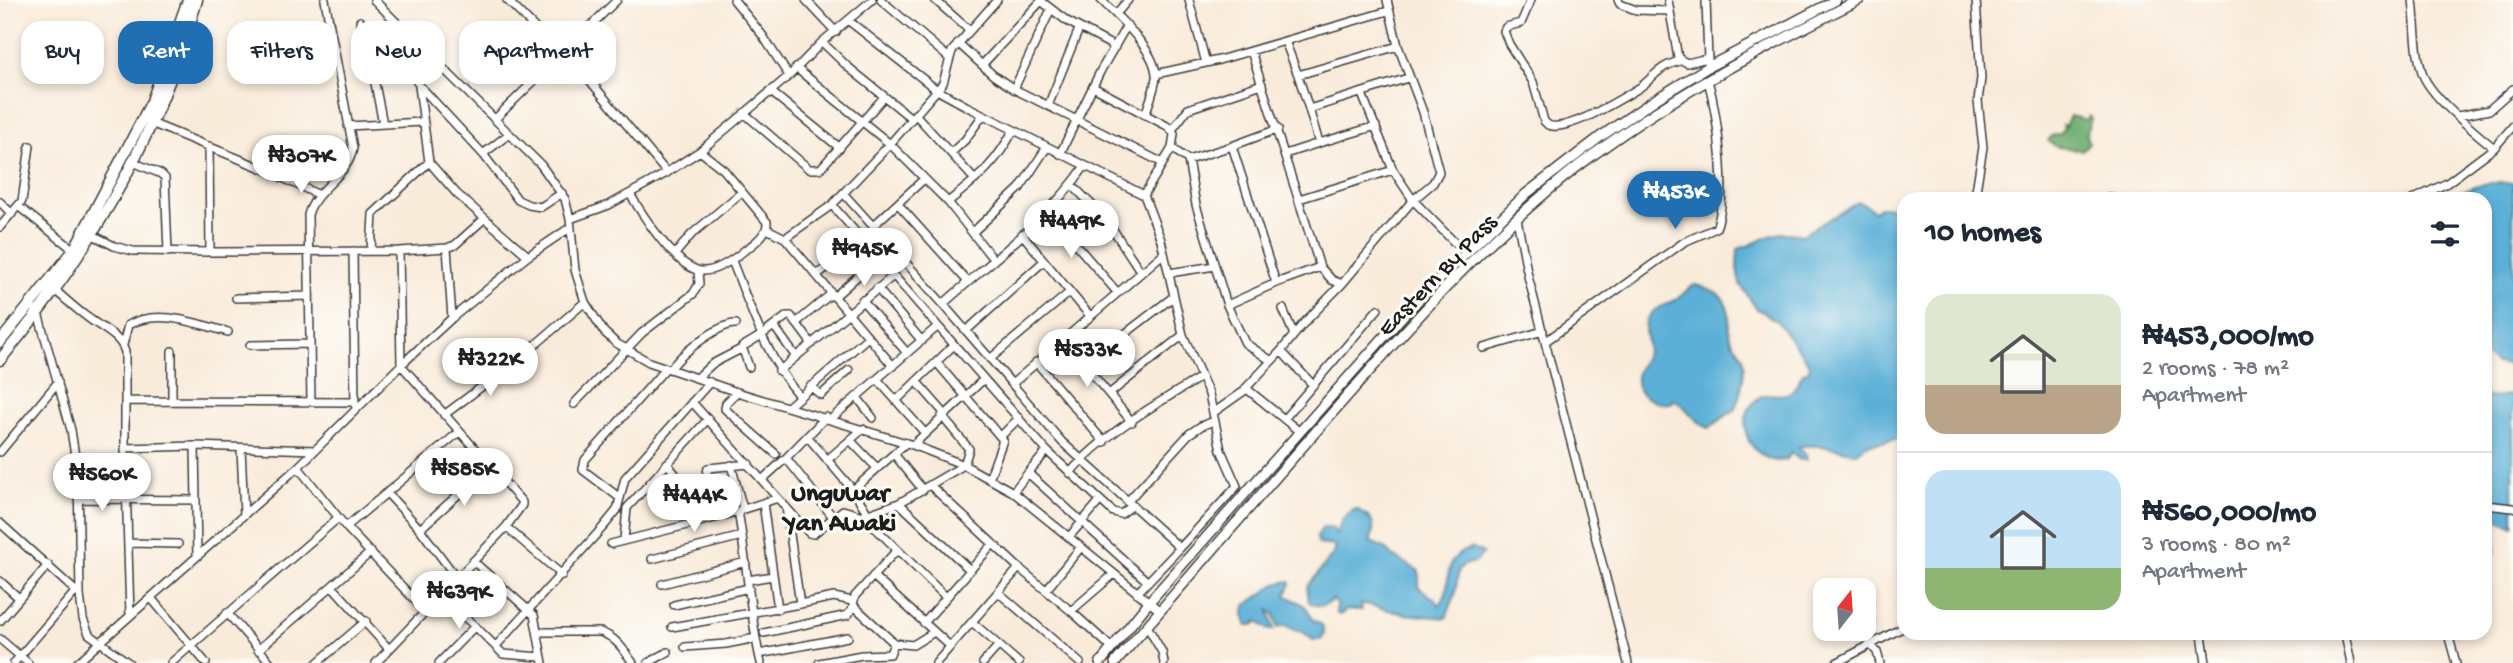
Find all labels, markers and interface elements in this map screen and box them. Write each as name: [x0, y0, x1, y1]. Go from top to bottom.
chip: Buy: [21, 21, 104, 84]
chip: Rent: [118, 21, 213, 84]
chip: Filters: [227, 21, 337, 84]
chip: New: [351, 21, 445, 84]
chip: Apartment: [459, 21, 616, 84]
pin: ₦307K: [252, 136, 350, 195]
text: ₦307K: [268, 144, 334, 171]
pin: ₦453K: [1626, 172, 1724, 231]
text: ₦453K: [1643, 180, 1707, 207]
pin: ₦449K: [1022, 201, 1120, 260]
street label: Eastern By Pass: [1373, 208, 1505, 344]
text: ₦449K: [1040, 209, 1102, 236]
icon: filters: [2426, 215, 2464, 253]
text: 10 homes: [1925, 217, 2041, 252]
pin: ₦945K: [815, 229, 913, 288]
text: ₦945K: [832, 237, 896, 264]
text: ₦453,000/mo: [2142, 321, 2314, 356]
icon: home: [1981, 322, 2065, 406]
pin: ₦533K: [1038, 330, 1136, 389]
pin: ₦322K: [441, 338, 539, 398]
text: ₦533K: [1054, 338, 1120, 365]
text: ₦322K: [458, 347, 522, 374]
text: 2 rooms · 78 m²: [2142, 356, 2289, 383]
text: Apartment: [2142, 383, 2246, 410]
pin: ₦585K: [415, 448, 513, 508]
pin: ₦560K: [53, 454, 151, 513]
text: ₦585K: [431, 457, 497, 484]
text: ₦560K: [69, 462, 135, 489]
pin: ₦444K: [645, 475, 743, 534]
district label: Unguwar Yan Awaki: [781, 480, 896, 541]
text: ₦444K: [663, 483, 725, 510]
text: ₦560,000/mo: [2142, 497, 2316, 532]
icon: home: [1981, 498, 2065, 582]
text: 3 rooms · 80 m²: [2142, 532, 2291, 559]
text: Apartment: [2142, 559, 2246, 586]
pin: ₦639K: [410, 572, 508, 631]
north arrow: [1813, 578, 1876, 640]
map controls: [1813, 578, 1876, 641]
text: ₦639K: [427, 580, 491, 607]

